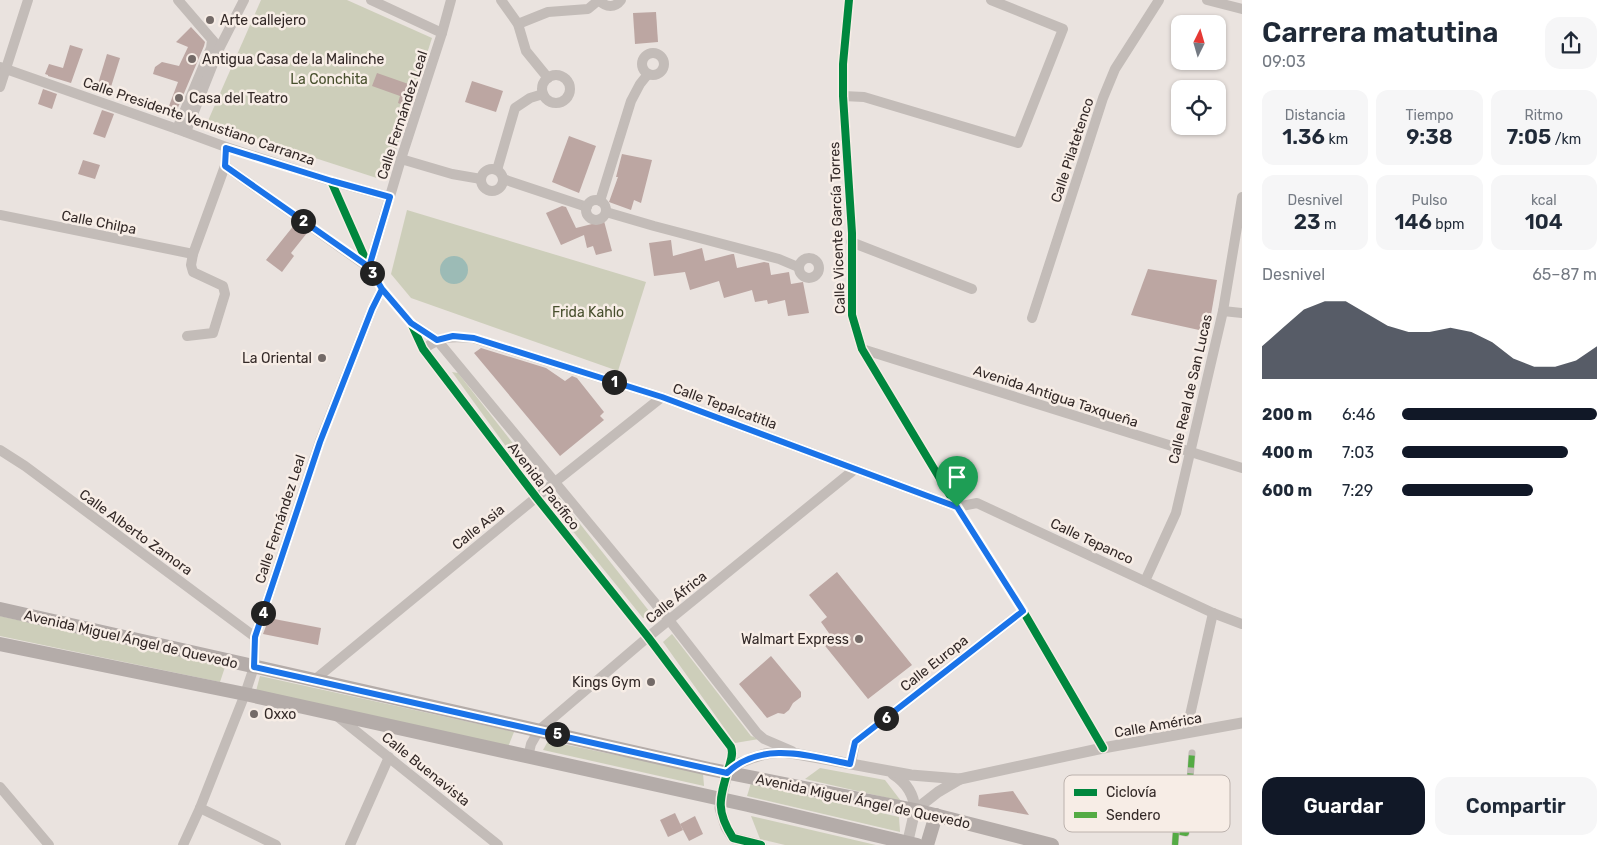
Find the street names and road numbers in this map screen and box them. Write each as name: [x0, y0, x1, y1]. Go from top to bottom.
street label: Calle Fernández Leal: [374, 49, 431, 182]
street label: Calle Presidente Venustiano Carranza: [81, 74, 317, 169]
street label: Calle Pilatetenco: [1047, 96, 1097, 205]
street label: Calle Vicente García Torres: [826, 141, 849, 315]
street label: Calle Chilpa: [60, 207, 138, 238]
street label: Calle Real de San Lucas: [1165, 313, 1216, 466]
street label: Avenida Antigua Taxqueña: [971, 362, 1140, 431]
street label: Calle Tepalcatitla: [670, 380, 779, 433]
street label: Avenida Pacífico: [504, 439, 583, 534]
street label: Calle Fernández Leal: [252, 453, 309, 586]
street label: Calle Alberto Zamora: [76, 486, 196, 579]
street label: Calle Asia: [449, 501, 508, 554]
street label: Calle Tepanco: [1048, 515, 1136, 568]
street label: Calle África: [642, 567, 710, 627]
street label: Avenida Miguel Ángel de Quevedo: [22, 606, 240, 672]
street label: Calle Europa: [897, 632, 972, 695]
street label: Calle América: [1113, 709, 1203, 742]
street label: Calle Buenavista: [378, 729, 473, 810]
street label: Avenida Miguel Ángel de Quevedo: [754, 769, 972, 833]

